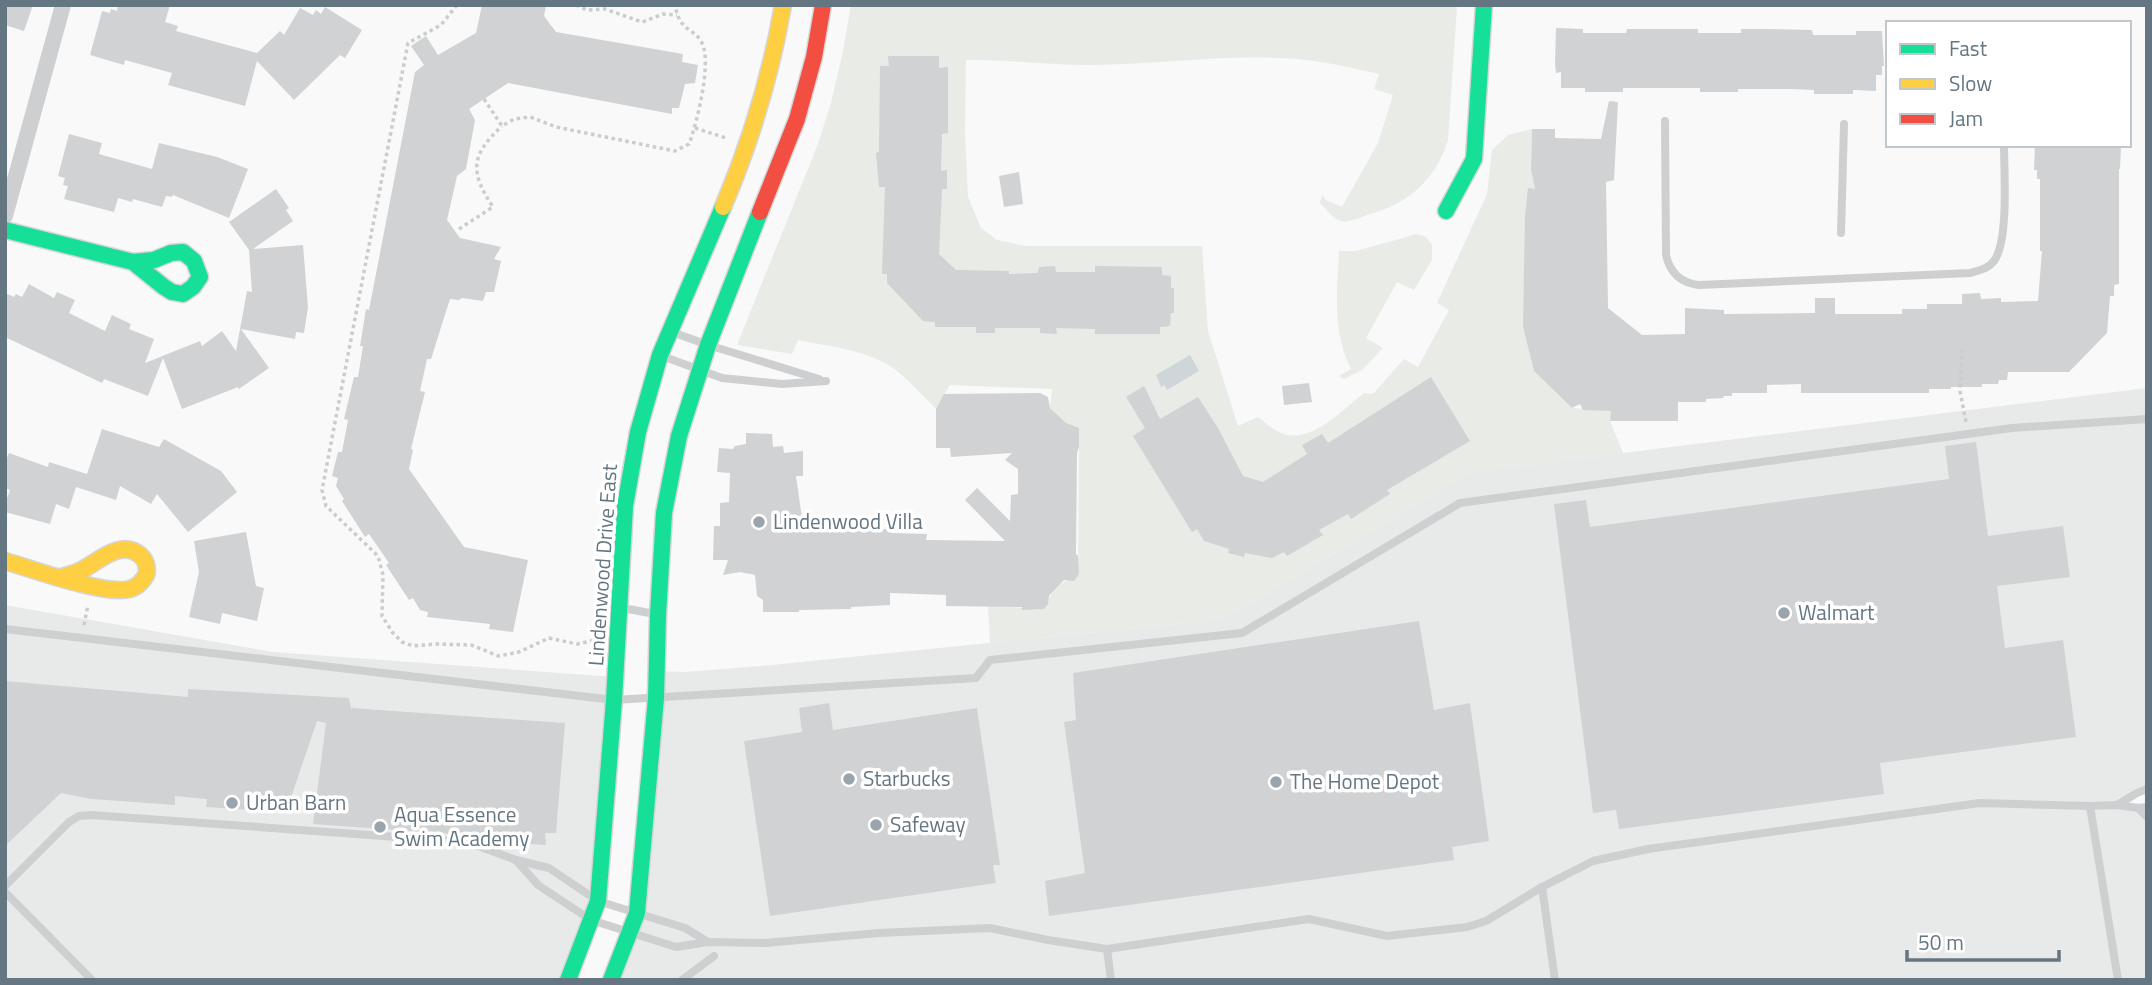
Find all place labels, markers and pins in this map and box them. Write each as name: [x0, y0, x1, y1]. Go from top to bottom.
place label: Lindenwood Villa: [773, 505, 923, 537]
marker: Lindenwood Villa: [751, 514, 767, 530]
place label: Walmart: [1798, 596, 1875, 628]
marker: Walmart: [1776, 605, 1792, 621]
place label: Starbucks: [863, 762, 951, 794]
place label: The Home Depot: [1290, 765, 1440, 797]
marker: Starbucks: [841, 771, 857, 787]
marker: The Home Depot: [1268, 774, 1284, 790]
place label: Urban Barn: [246, 786, 346, 818]
marker: Urban Barn: [224, 795, 240, 811]
place label: Aqua Essence Swim Academy: [394, 798, 529, 854]
place label: Safeway: [890, 808, 966, 840]
marker: Safeway: [868, 817, 884, 833]
marker: Aqua Essence Swim Academy: [372, 819, 388, 835]

